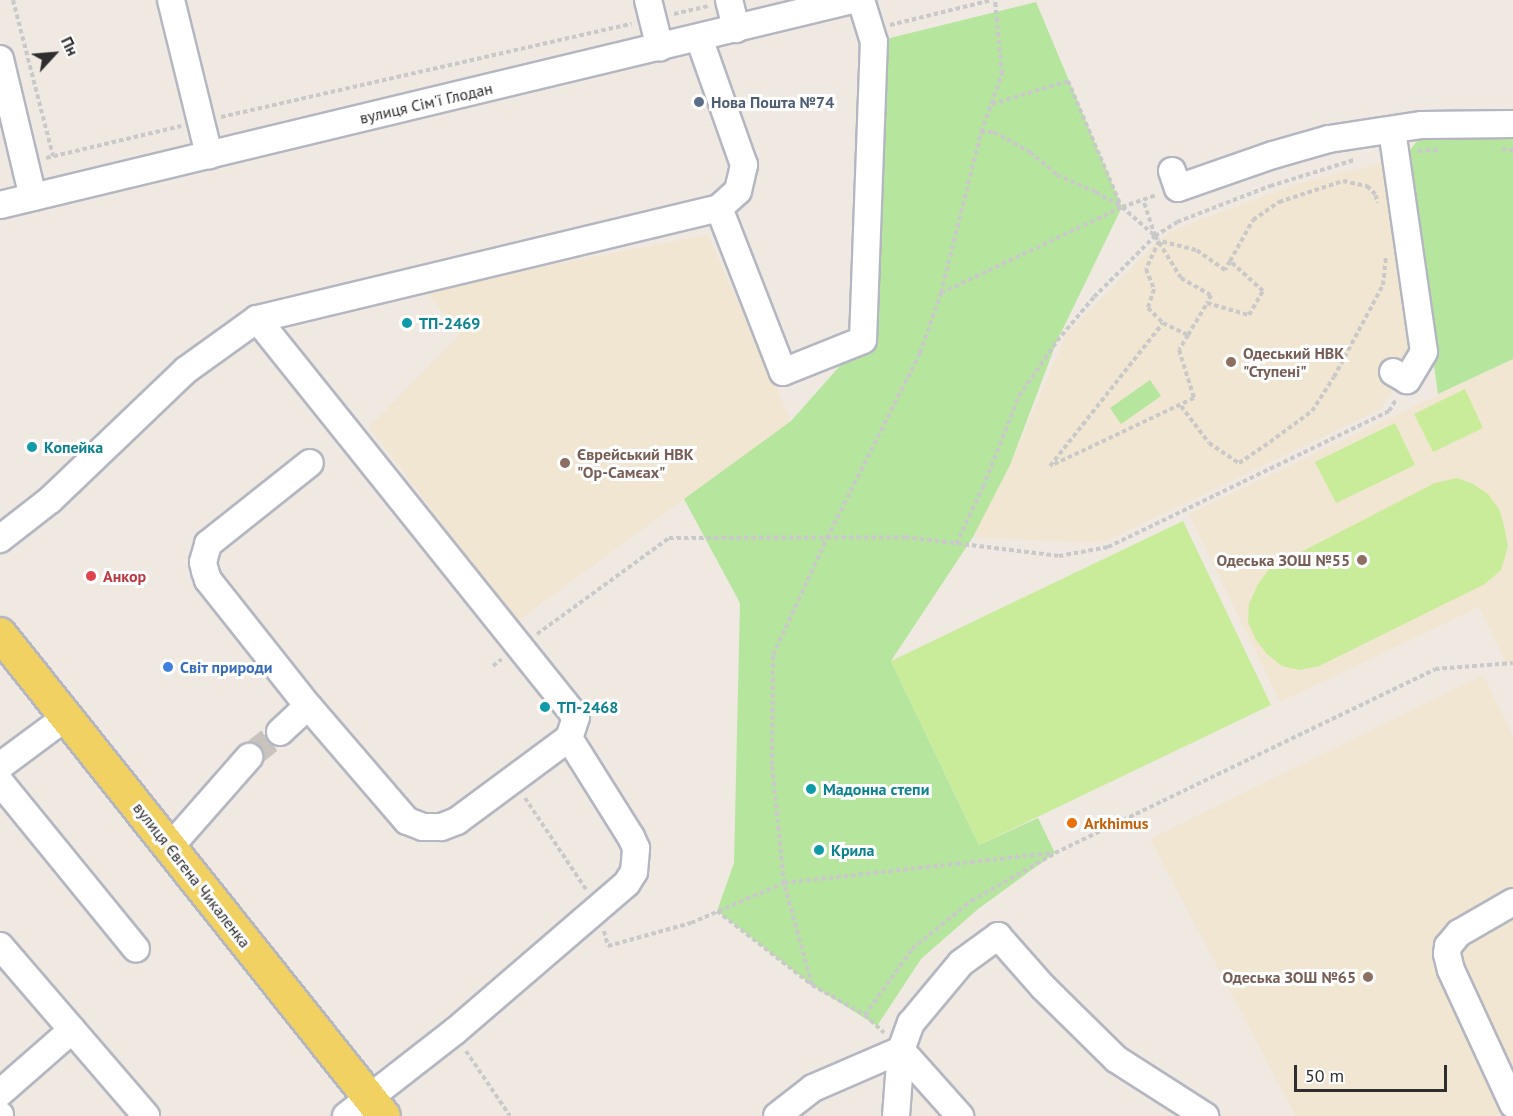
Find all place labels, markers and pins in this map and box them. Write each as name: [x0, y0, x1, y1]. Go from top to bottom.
place label: Нова Пошта №74: [711, 92, 834, 112]
marker: Нова Пошта №74: [692, 95, 706, 109]
place label: ТП-2469: [419, 313, 480, 333]
marker: ТП-2469: [400, 316, 414, 330]
place label: Одеський НВК "Ступені": [1243, 343, 1344, 381]
marker: Одеський НВК "Ступені": [1224, 355, 1238, 369]
place label: Копейка: [44, 437, 103, 457]
marker: Копейка: [25, 440, 39, 454]
place label: Єврейський НВК "Ор-Самєах": [577, 444, 694, 482]
marker: Єврейський НВК "Ор-Самєах": [558, 456, 572, 470]
place label: Одеська ЗОШ №55: [1217, 550, 1350, 570]
marker: Одеська ЗОШ №55: [1355, 553, 1369, 567]
place label: Анкор: [103, 566, 146, 586]
marker: Анкор: [84, 569, 98, 583]
place label: Світ природи: [180, 657, 273, 677]
marker: Світ природи: [161, 660, 175, 674]
place label: ТП-2468: [557, 697, 618, 717]
marker: ТП-2468: [538, 700, 552, 714]
place label: Мадонна степи: [823, 779, 929, 799]
marker: Мадонна степи: [804, 782, 818, 796]
place label: Arkhimus: [1084, 813, 1148, 833]
marker: Arkhimus: [1065, 816, 1079, 830]
place label: Крила: [831, 840, 874, 860]
marker: Крила: [812, 843, 826, 857]
place label: Одеська ЗОШ №65: [1223, 967, 1356, 987]
marker: Одеська ЗОШ №65: [1361, 970, 1375, 984]

